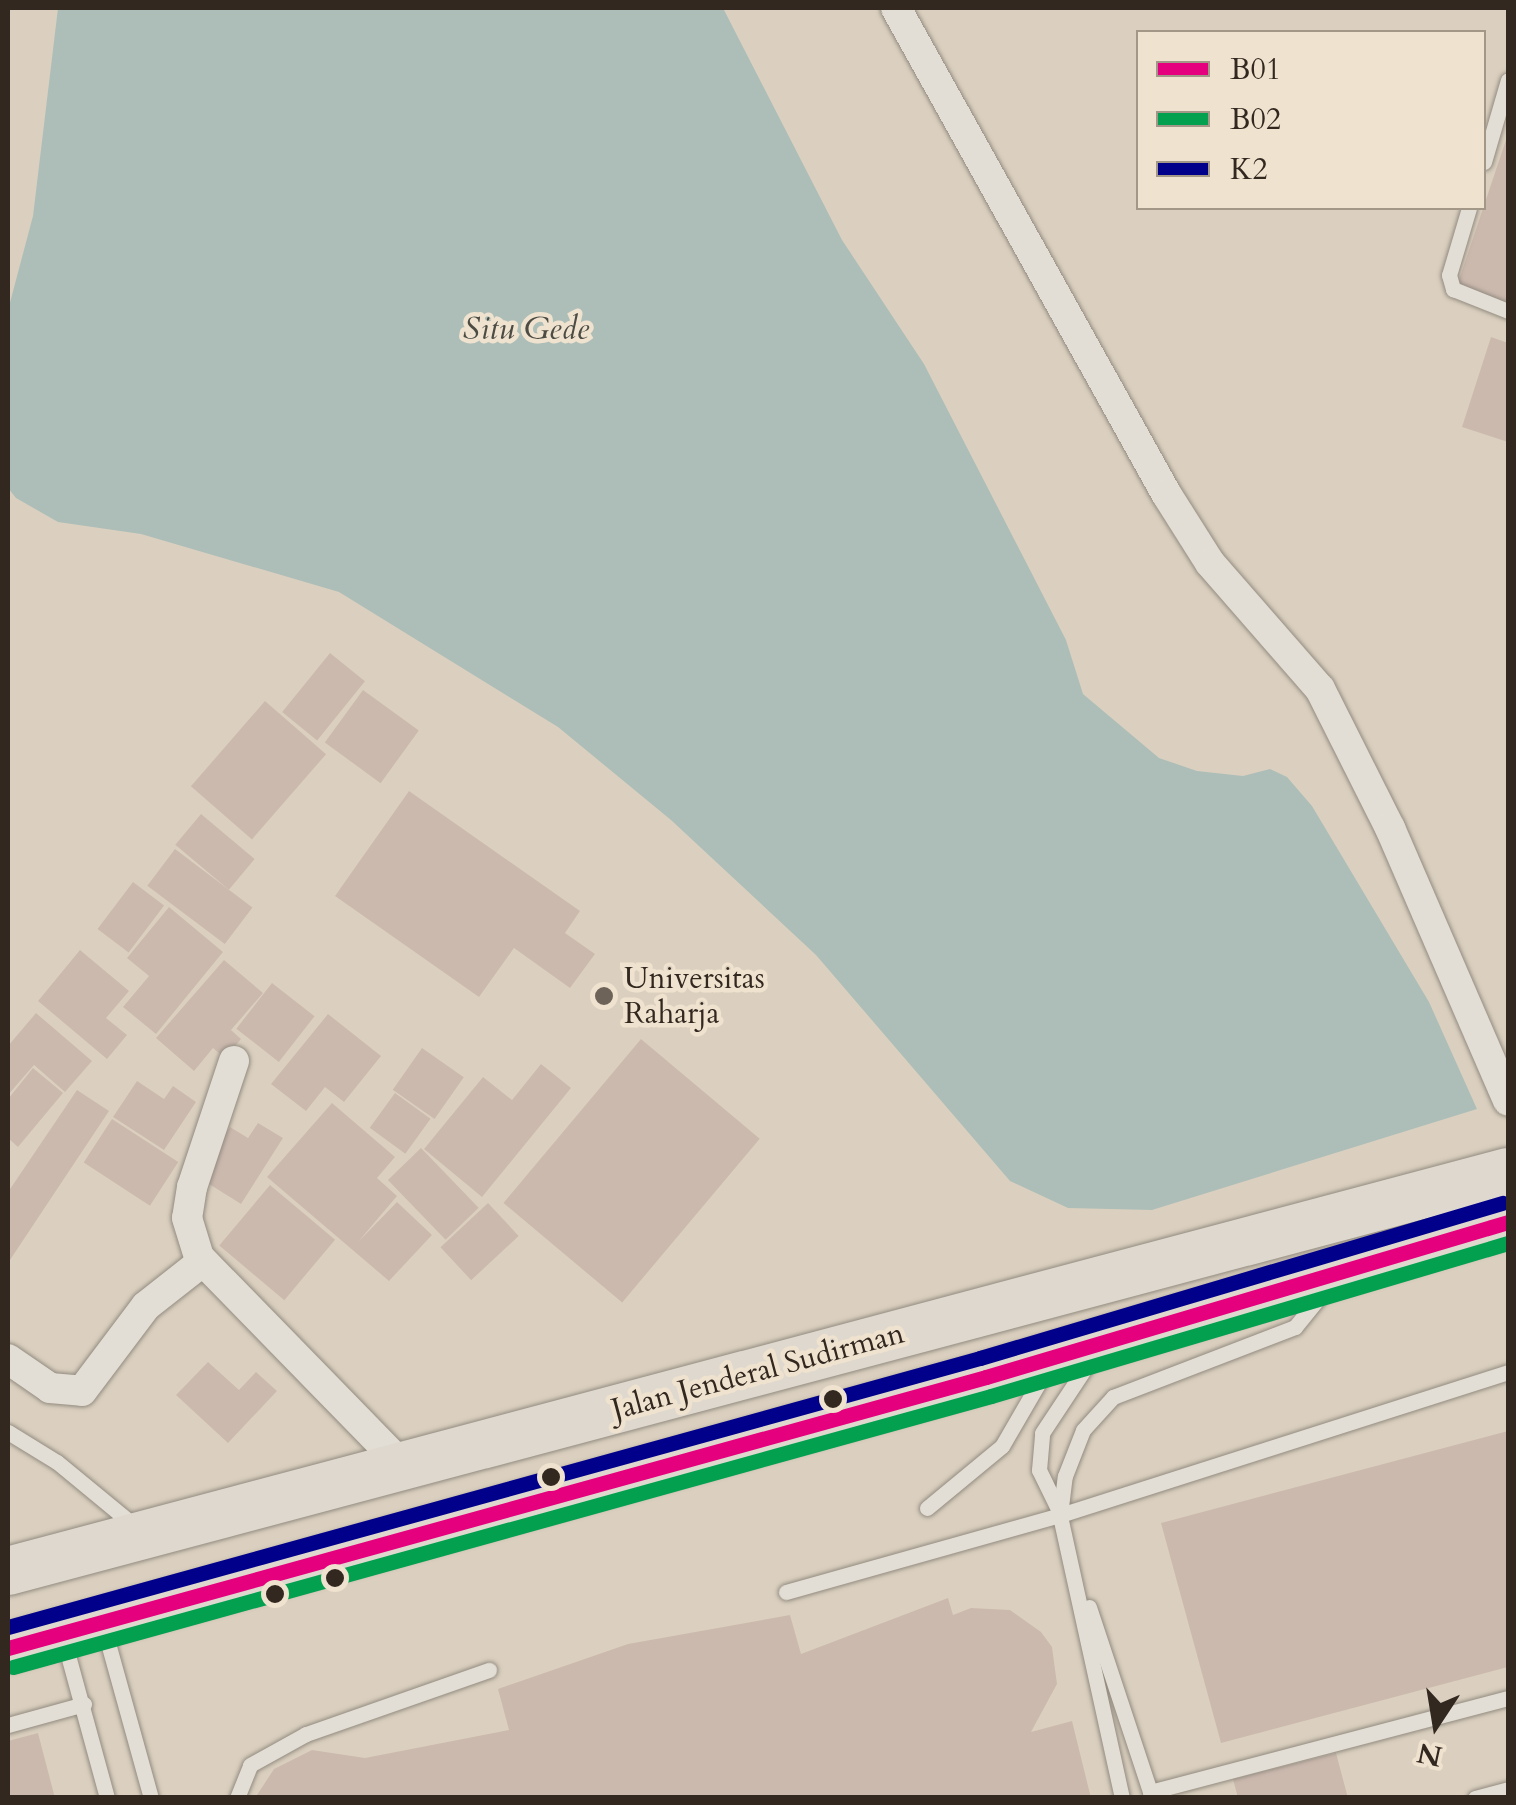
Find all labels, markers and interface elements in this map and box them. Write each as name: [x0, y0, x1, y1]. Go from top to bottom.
legend: [1136, 30, 1486, 210]
text: B01: [1230, 49, 1281, 90]
text: B02: [1230, 99, 1281, 140]
text: K2: [1230, 149, 1268, 190]
water label: Situ Gede: [463, 310, 589, 348]
place label: Universitas Raharja: [624, 961, 765, 1032]
marker: Universitas Raharja: [593, 985, 615, 1007]
street label: Jalan Jenderal Sudirman: [608, 1316, 908, 1428]
unlabelled marker: [823, 1389, 843, 1409]
unlabelled marker: [541, 1467, 561, 1487]
unlabelled marker: [325, 1568, 345, 1588]
unlabelled marker: [265, 1584, 285, 1604]
north arrow: [1386, 1675, 1486, 1775]
text: N: [1414, 1733, 1446, 1775]

